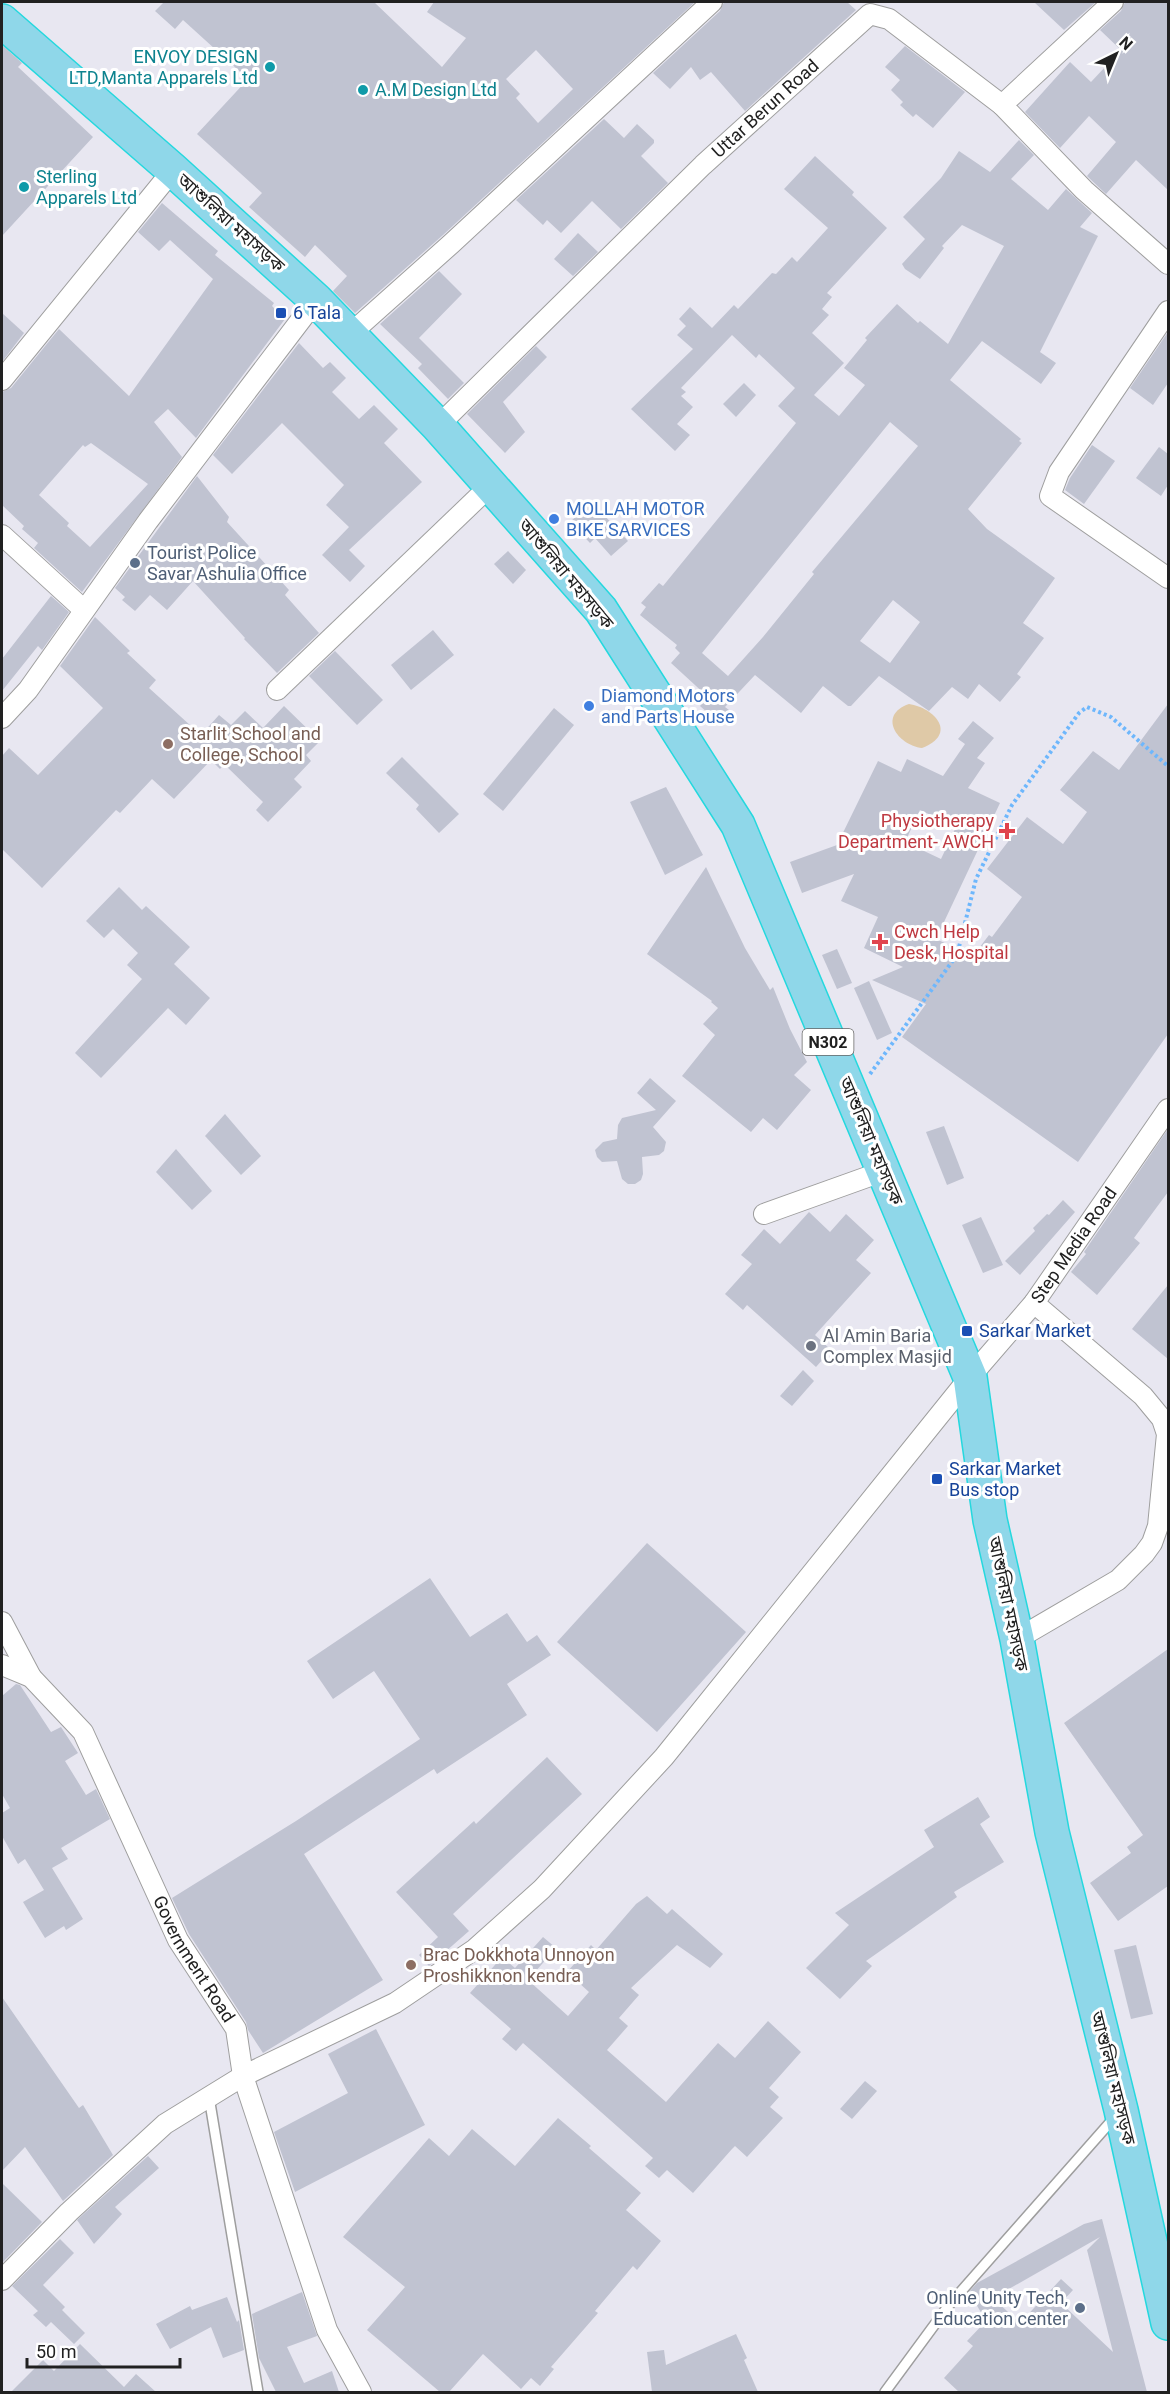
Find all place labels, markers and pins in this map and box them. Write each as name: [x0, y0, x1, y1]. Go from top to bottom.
place label: ENVOY DESIGN LTD,Manta Apparels Ltd: [69, 46, 258, 88]
marker: ENVOY DESIGN LTD,Manta Apparels Ltd: [263, 60, 277, 74]
place label: A.M Design Ltd: [375, 79, 497, 100]
marker: A.M Design Ltd: [356, 83, 370, 97]
place label: Sterling Apparels Ltd: [36, 166, 137, 208]
marker: Sterling Apparels Ltd: [17, 180, 31, 194]
place label: 6 Tala: [293, 302, 341, 323]
marker: 6 Tala: [274, 306, 288, 320]
place label: MOLLAH MOTOR BIKE SARVICES: [566, 498, 705, 540]
marker: MOLLAH MOTOR BIKE SARVICES: [547, 512, 561, 526]
place label: Tourist Police Savar Ashulia Office: [147, 542, 307, 584]
marker: Tourist Police Savar Ashulia Office: [128, 556, 142, 570]
place label: Diamond Motors and Parts House: [601, 685, 735, 727]
marker: Diamond Motors and Parts House: [582, 699, 596, 713]
place label: Starlit School and College, School: [180, 723, 321, 765]
marker: Starlit School and College, School: [161, 737, 175, 751]
place label: Physiotherapy Department- AWCH: [838, 810, 994, 852]
marker: Physiotherapy Department- AWCH: [998, 822, 1016, 840]
place label: Cwch Help Desk, Hospital: [894, 921, 1009, 963]
marker: Cwch Help Desk, Hospital: [871, 933, 889, 951]
place label: Sarkar Market: [979, 1320, 1091, 1341]
marker: Sarkar Market: [960, 1324, 974, 1338]
place label: Al Amin Baria Complex Masjid: [823, 1325, 952, 1367]
marker: Al Amin Baria Complex Masjid: [804, 1339, 818, 1353]
place label: Sarkar Market Bus stop: [949, 1458, 1061, 1500]
marker: Sarkar Market Bus stop: [930, 1472, 944, 1486]
place label: Brac Dokkhota Unnoyon Proshikknon kendra: [423, 1944, 615, 1986]
marker: Brac Dokkhota Unnoyon Proshikknon kendra: [404, 1958, 418, 1972]
place label: Online Unity Tech, Education center: [926, 2287, 1068, 2329]
marker: Online Unity Tech, Education center: [1073, 2301, 1087, 2315]

